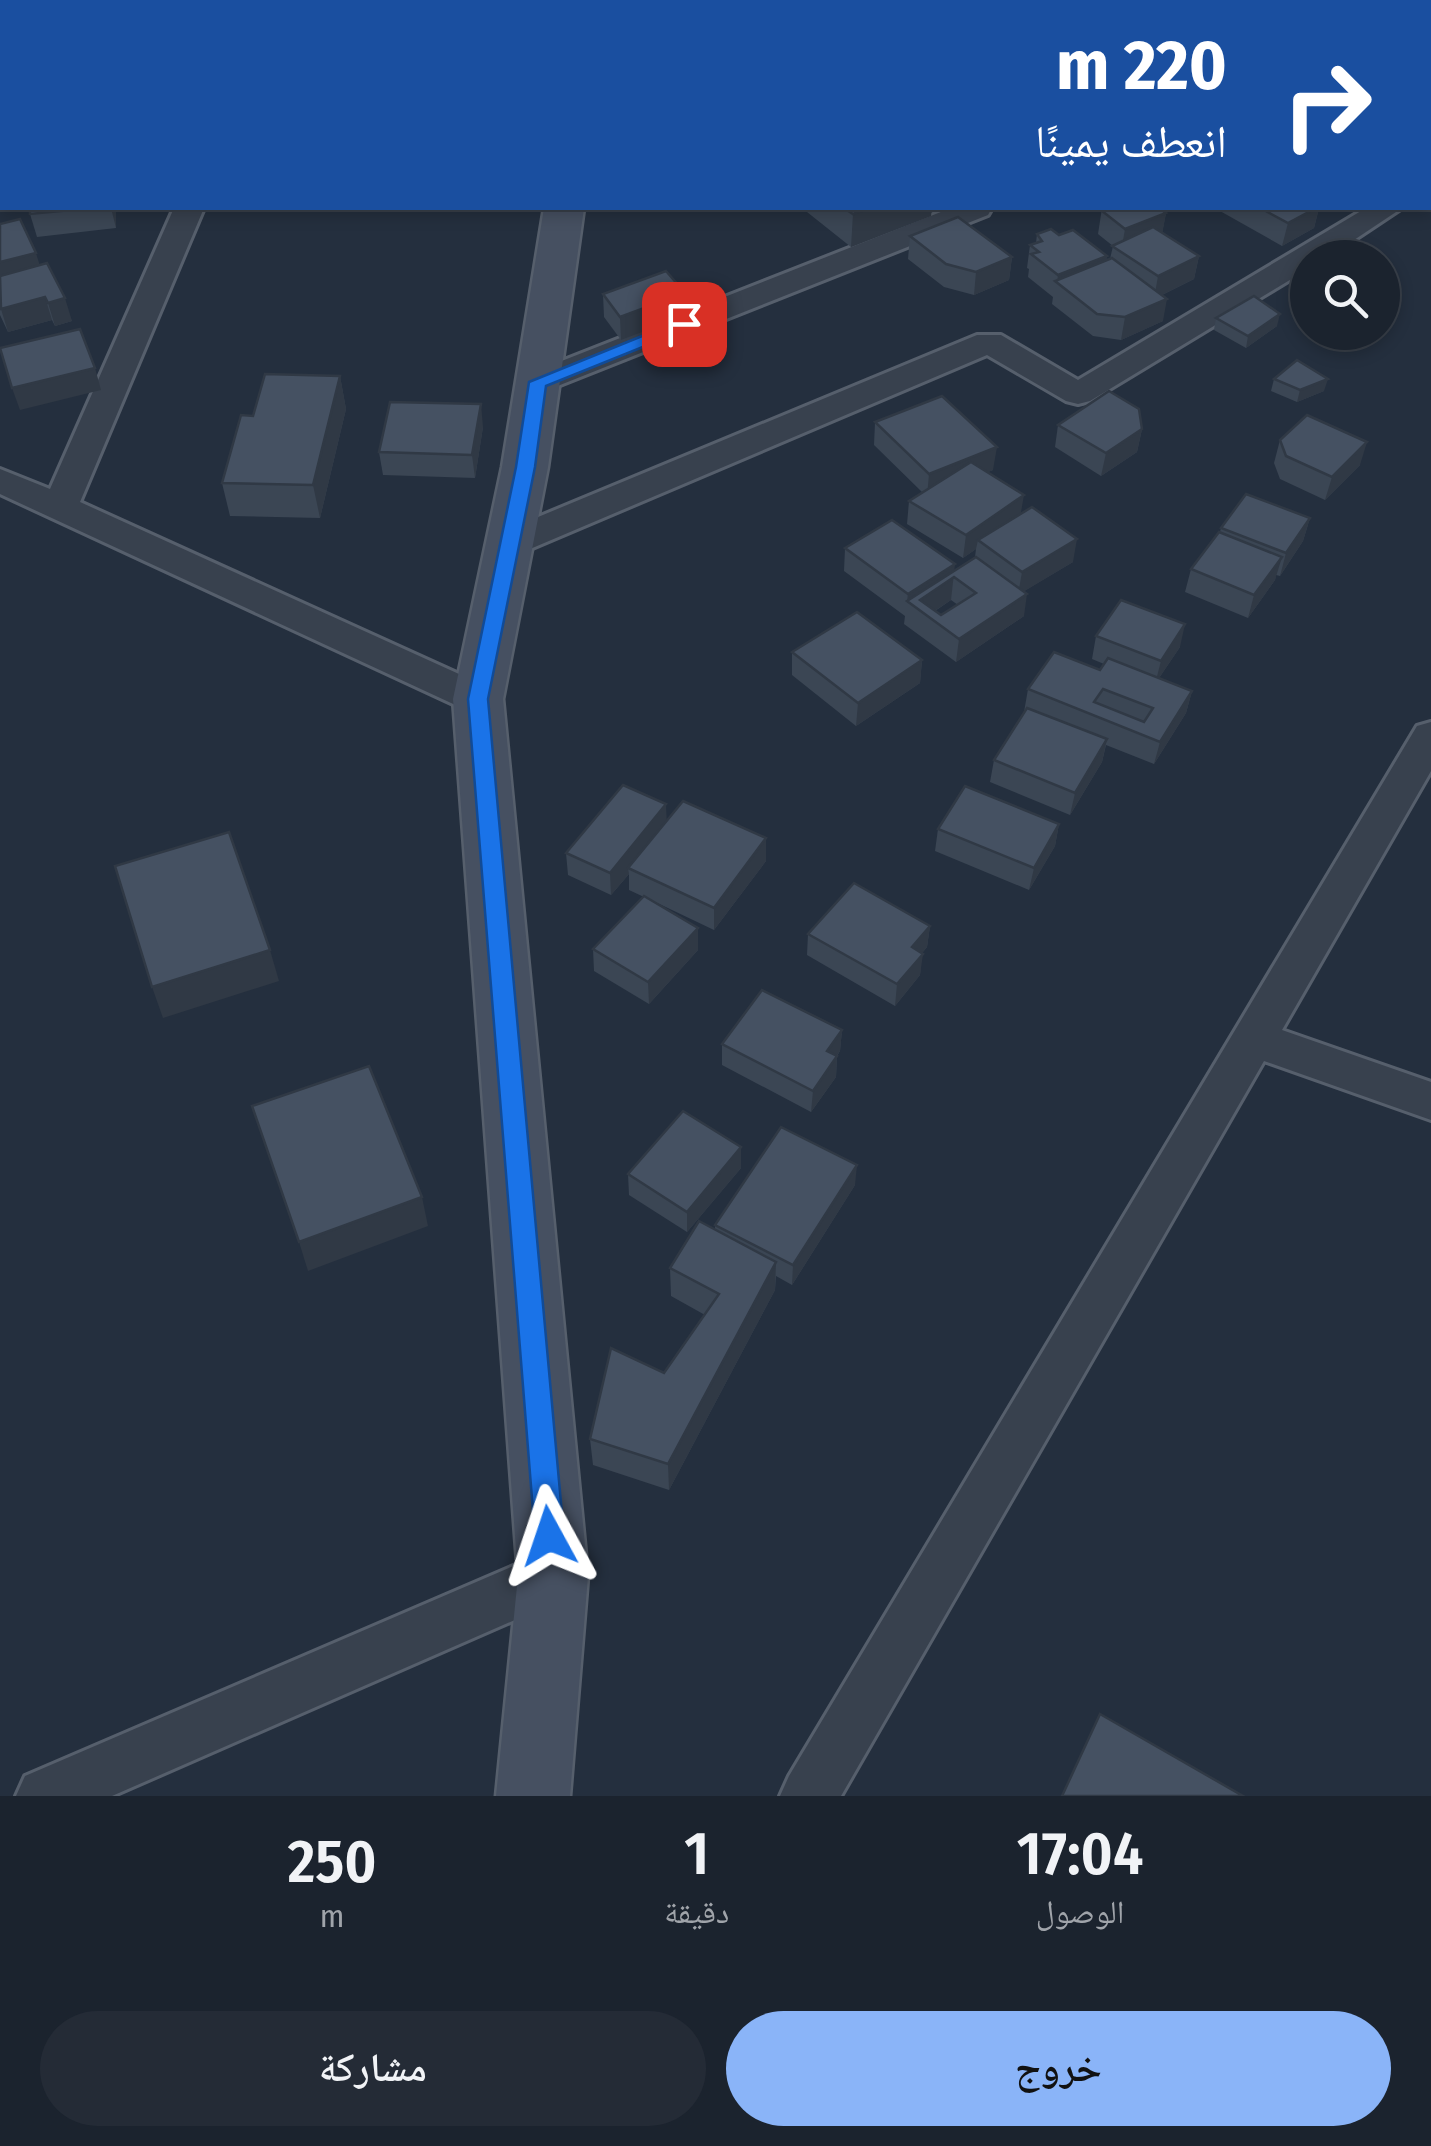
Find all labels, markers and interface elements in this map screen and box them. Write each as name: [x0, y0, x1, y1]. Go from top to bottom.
text: 220 m: [1056, 24, 1227, 108]
icon: right: [1262, 40, 1392, 170]
text: انعطف يمينًا: [1035, 115, 1227, 169]
map controls: [1290, 240, 1400, 350]
button: search: [1290, 240, 1400, 350]
pin: [642, 282, 727, 367]
icon: arrive: [657, 297, 712, 352]
position arrow: [497, 1484, 601, 1588]
text: 1: [684, 1818, 709, 1890]
text: 17:04: [1017, 1818, 1143, 1890]
text: 250: [288, 1826, 377, 1898]
text: دقيقة: [664, 1893, 729, 1931]
text: الوصول: [1036, 1893, 1124, 1931]
text: m: [320, 1897, 344, 1935]
button: مشاركة: [40, 2011, 706, 2126]
button: خروج: [726, 2011, 1391, 2126]

